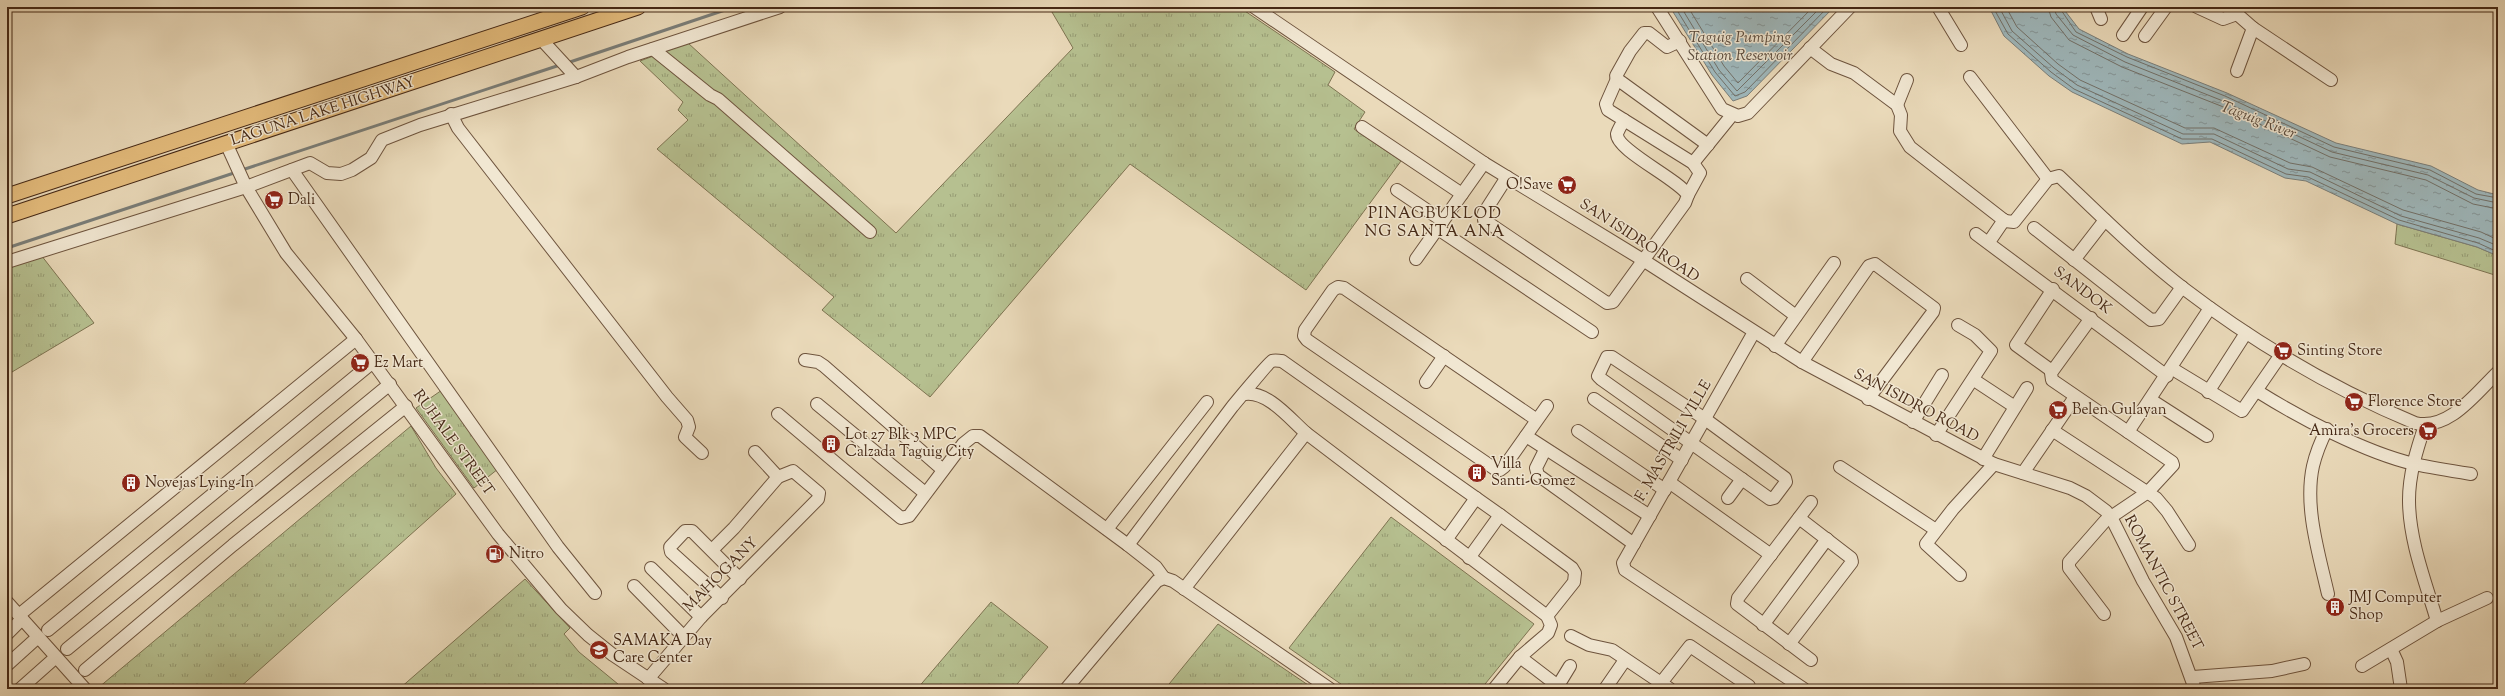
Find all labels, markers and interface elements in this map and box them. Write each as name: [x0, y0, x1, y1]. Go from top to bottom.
water label: Taguig Pumping Station Reservoir: [1687, 27, 1793, 68]
street label: LAGUNA LAKE HIGHWAY: [228, 72, 418, 152]
water label: Taguig River: [2216, 96, 2300, 146]
supermarket icon: O!Save: [1556, 174, 1578, 196]
place label: O!Save: [1506, 175, 1553, 196]
supermarket icon: Dali: [263, 189, 285, 211]
place label: Dali: [288, 190, 315, 211]
street label: SAN ISIDRO ROAD: [1575, 194, 1703, 288]
district label: PINAGBUKLOD NG SANTA ANA: [1365, 203, 1505, 244]
street label: SANDOK: [2048, 262, 2116, 320]
supermarket icon: Sinting Store: [2272, 340, 2294, 362]
place label: Sinting Store: [2297, 341, 2382, 362]
supermarket icon: Ez Mart: [349, 352, 371, 374]
place label: Ez Mart: [374, 353, 423, 374]
street label: SAN ISIDRO ROAD: [1850, 364, 1983, 448]
street label: F. MASTRILI VILLE: [1631, 376, 1717, 506]
street label: RUHALE STREET: [407, 386, 499, 501]
supermarket icon: Florence Store: [2343, 391, 2365, 413]
place label: Florence Store: [2368, 392, 2462, 413]
supermarket icon: Belen Gulayan: [2047, 399, 2069, 421]
place label: Belen Gulayan: [2072, 400, 2167, 421]
supermarket icon: Amira's Grocers: [2417, 420, 2439, 442]
place label: Amira's Grocers: [2309, 421, 2414, 442]
place label: Lot 27 Blk 3 MPC Calzada Taguig City: [845, 425, 975, 463]
building icon: Lot 27 Blk 3 MPC Calzada Taguig City: [820, 433, 842, 455]
place label: Villa Santi-Gomez: [1491, 454, 1576, 492]
building icon: Villa Santi-Gomez: [1466, 462, 1488, 484]
building icon: Novejas Lying-In: [120, 472, 142, 494]
place label: Novejas Lying-In: [145, 473, 254, 494]
street label: ROMANTIC STREET: [2118, 512, 2208, 655]
street label: MAHOGANY: [679, 533, 763, 617]
fuel station icon: Nitro: [484, 543, 506, 565]
place label: Nitro: [509, 544, 544, 565]
place label: JMJ Computer Shop: [2348, 588, 2442, 626]
building icon: JMJ Computer Shop: [2324, 596, 2346, 618]
place label: SAMAKA Day Care Center: [613, 631, 712, 669]
school or university icon: SAMAKA Day Care Center: [588, 639, 610, 661]

